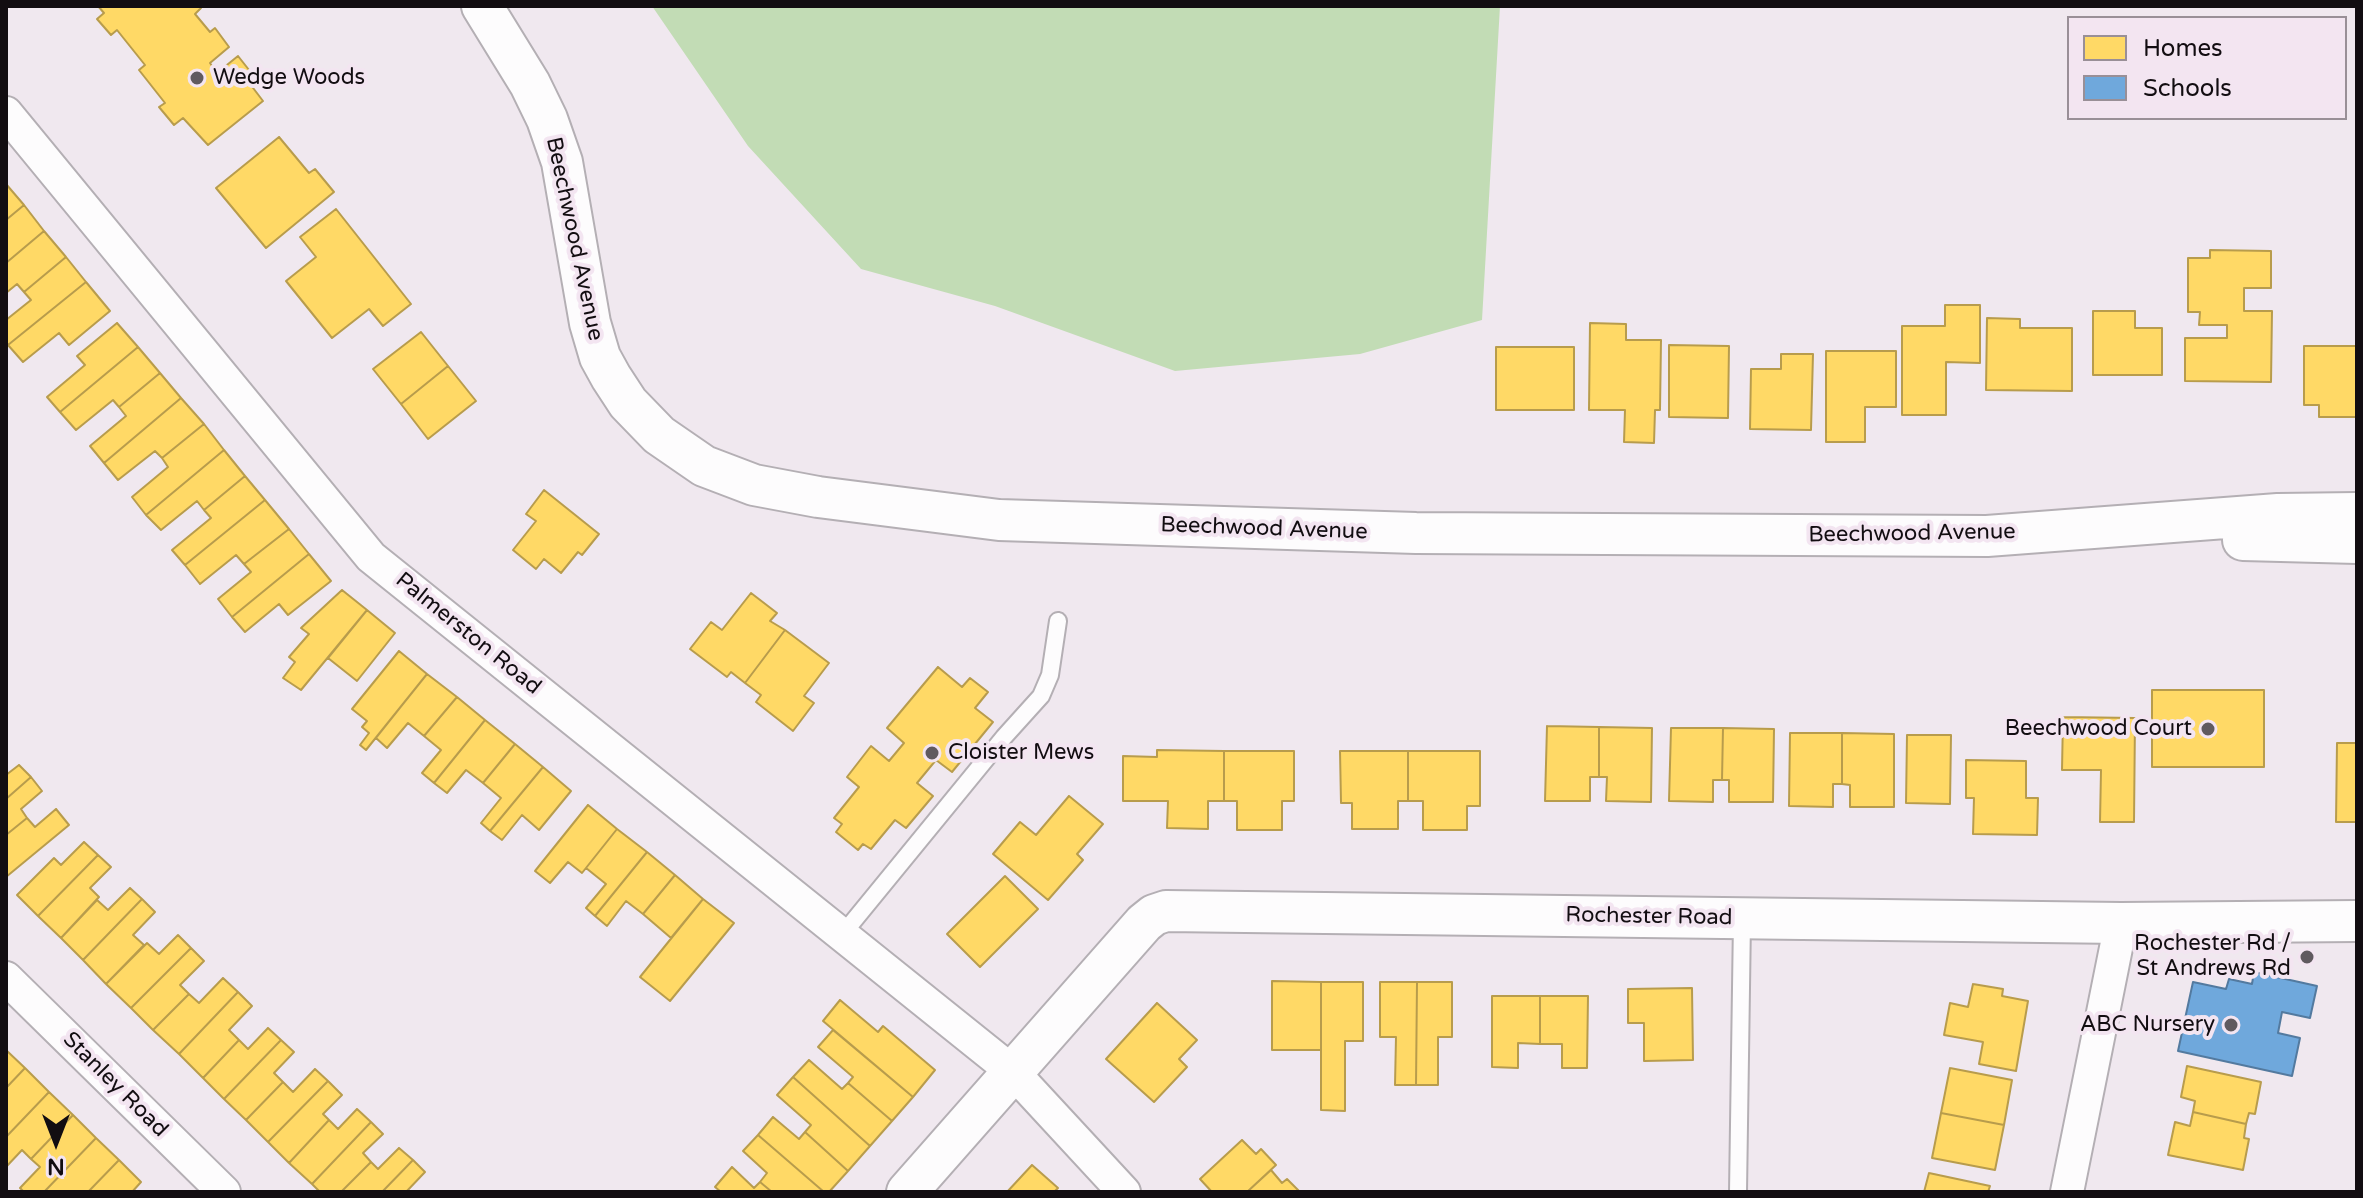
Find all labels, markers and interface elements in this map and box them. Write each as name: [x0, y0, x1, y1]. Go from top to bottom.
legend: [2067, 16, 2347, 120]
text: Homes: [2143, 34, 2223, 63]
place label: Wedge Woods: [213, 65, 365, 91]
marker: Wedge Woods: [188, 69, 206, 87]
text: Schools: [2143, 74, 2232, 103]
street label: Beechwood Avenue: [540, 135, 608, 343]
street label: Beechwood Avenue: [1160, 512, 1368, 546]
street label: Beechwood Avenue: [1808, 519, 2016, 549]
street label: Palmerston Road: [390, 567, 546, 701]
place label: Beechwood Court: [2005, 716, 2192, 742]
marker: Beechwood Court: [2199, 720, 2217, 738]
place label: Cloister Mews: [948, 740, 1094, 766]
marker: Cloister Mews: [923, 744, 941, 762]
street label: Rochester Road: [1565, 902, 1733, 932]
place label: Rochester Rd / St Andrews Rd: [2134, 931, 2291, 982]
marker: Rochester Rd / St Andrews Rd: [2298, 948, 2316, 966]
place label: ABC Nursery: [2080, 1012, 2215, 1038]
marker: ABC Nursery: [2222, 1016, 2240, 1034]
street label: Stanley Road: [57, 1027, 173, 1143]
north arrow: [16, 1102, 96, 1182]
text: N: [47, 1153, 65, 1179]

